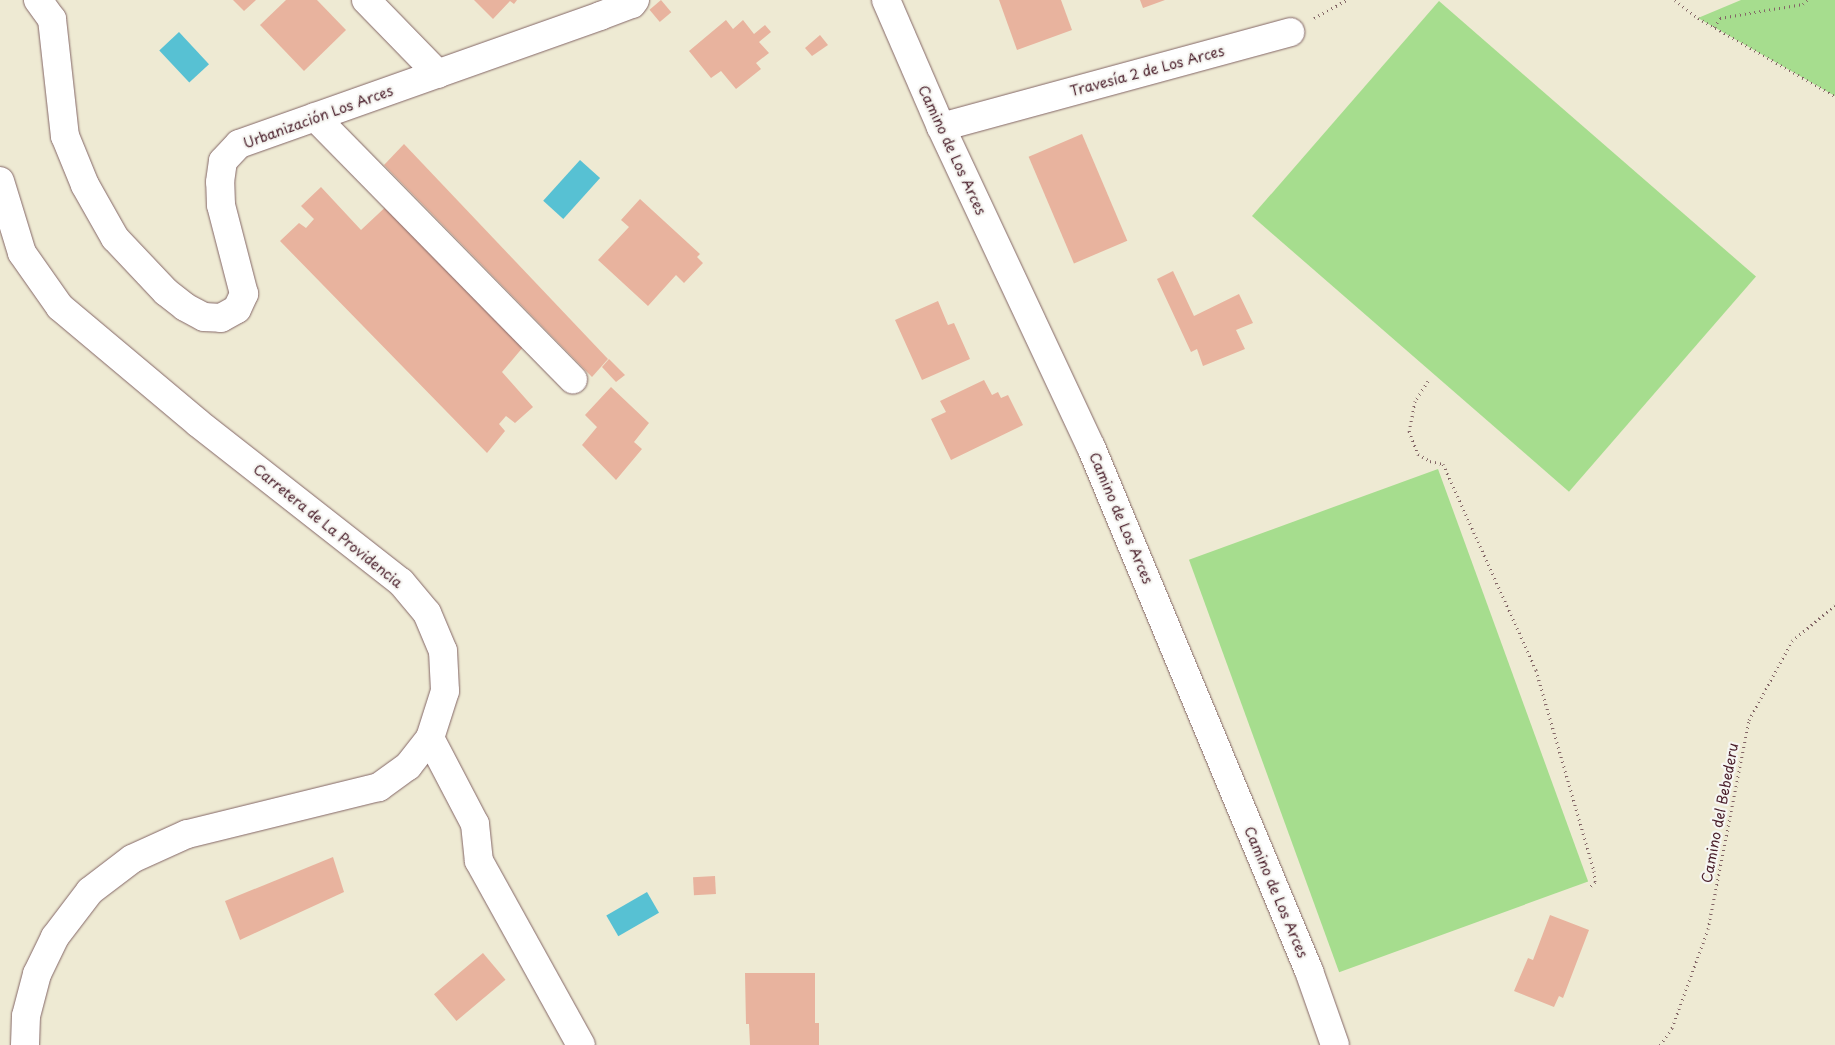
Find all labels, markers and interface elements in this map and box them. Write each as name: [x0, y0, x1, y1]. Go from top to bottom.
street label: Travesía 2 de Los Arces: [1067, 42, 1227, 100]
street label: Urbanización Los Arces: [240, 82, 396, 152]
street label: Camino de Los Arces: [914, 82, 990, 218]
street label: Camino de Los Arces: [1086, 449, 1156, 587]
street label: Carretera de La Providencia: [249, 460, 407, 592]
street label: Camino del Bebederu: [1698, 741, 1742, 885]
street label: Camino de Los Arces: [1241, 823, 1311, 961]

